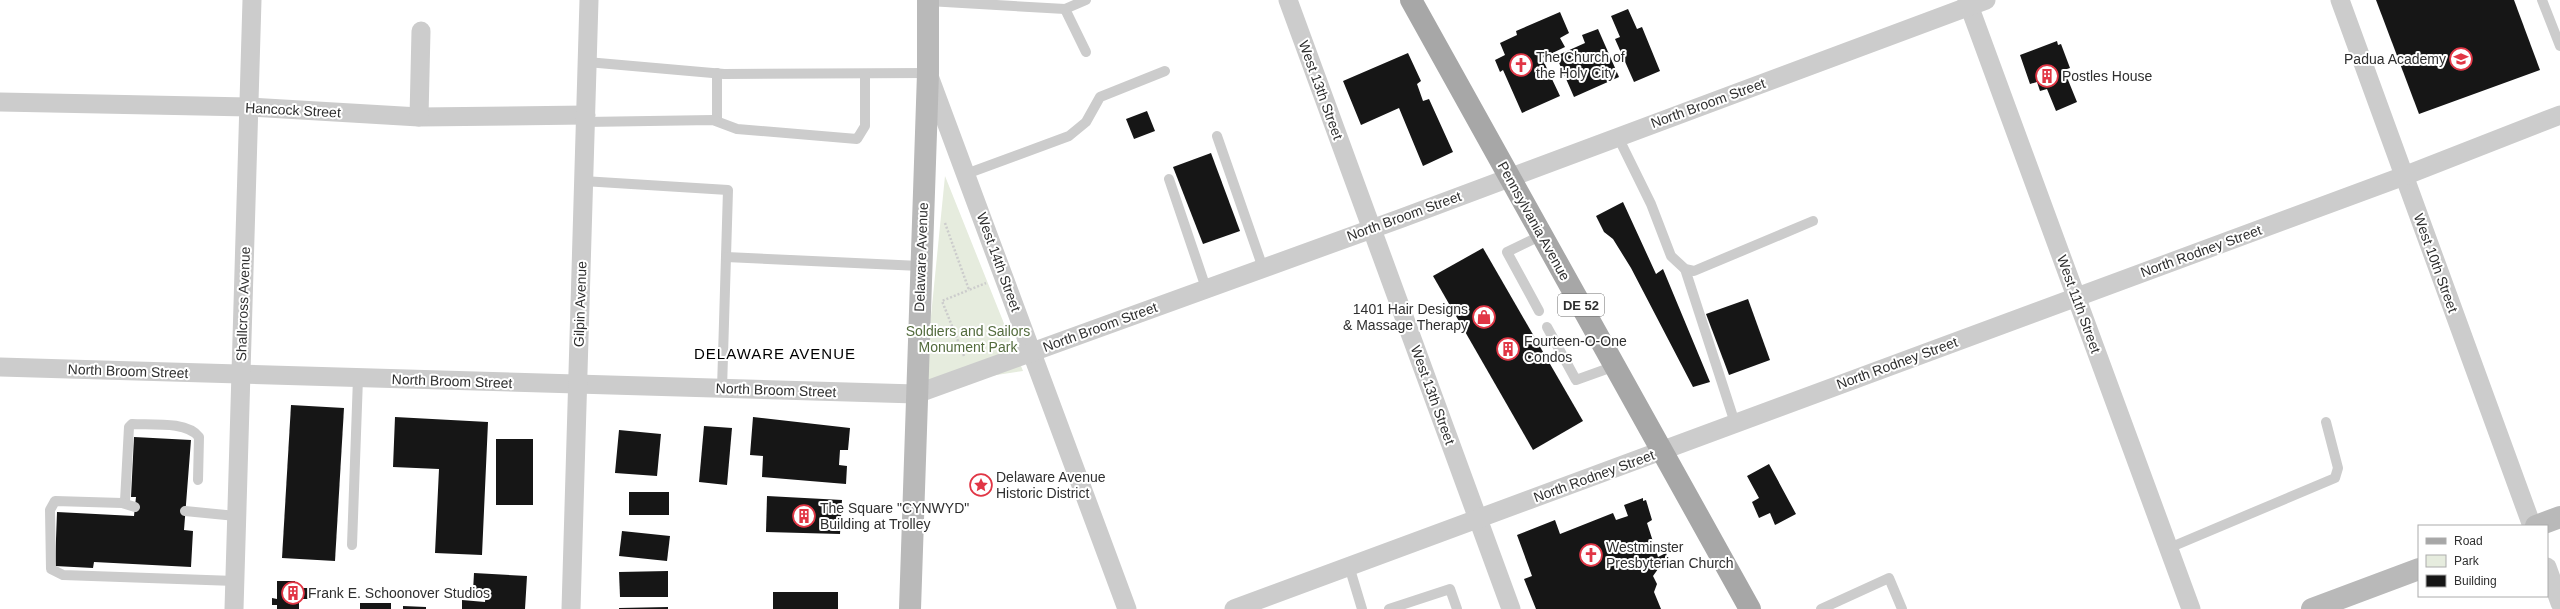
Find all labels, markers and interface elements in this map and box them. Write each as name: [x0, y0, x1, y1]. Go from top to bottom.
street label: West 13th Street: [1296, 38, 1346, 142]
school or university icon: Padua Academy: [2448, 46, 2474, 72]
place label: The Church of the Holy City: [1536, 49, 1625, 81]
place label: Padua Academy: [2344, 51, 2446, 67]
church icon: The Church of the Holy City: [1508, 52, 1534, 78]
building icon: Postles House: [2034, 63, 2060, 89]
place label: Postles House: [2062, 68, 2152, 84]
street label: North Broom Street: [1649, 75, 1767, 131]
street label: Hancock Street: [245, 100, 341, 120]
street label: Pennsylvania Avenue: [1495, 159, 1573, 283]
street label: North Broom Street: [1345, 188, 1463, 244]
street label: Delaware Avenue: [911, 202, 931, 312]
street label: West 14th Street: [974, 210, 1024, 314]
street label: West 10th Street: [2411, 211, 2461, 315]
street label: North Rodney Street: [2138, 222, 2264, 280]
street label: Shallcross Avenue: [233, 246, 253, 362]
street label: West 11th Street: [2054, 253, 2104, 355]
street label: Gilpin Avenue: [571, 260, 590, 347]
road number: DE 52: [1558, 294, 1604, 316]
street label: North Broom Street: [1041, 299, 1159, 355]
place label: 1401 Hair Designs & Massage Therapy: [1343, 301, 1468, 333]
shop icon: 1401 Hair Designs & Massage Therapy: [1471, 304, 1497, 330]
park label: Soldiers and Sailors Monument Park: [906, 323, 1030, 355]
place label: Fourteen-O-One Condos: [1524, 333, 1627, 365]
street label: North Rodney Street: [1834, 334, 1960, 392]
building icon: Fourteen-O-One Condos: [1495, 336, 1521, 362]
street label: West 13th Street: [1408, 343, 1458, 447]
district label: DELAWARE AVENUE: [694, 345, 856, 362]
street label: North Broom Street: [67, 361, 189, 381]
street label: North Broom Street: [391, 371, 513, 391]
street label: North Broom Street: [715, 380, 837, 400]
street label: North Rodney Street: [1531, 447, 1657, 505]
place label: Delaware Avenue Historic District: [996, 469, 1106, 501]
place icon: Delaware Avenue Historic District: [968, 472, 994, 498]
place label: The Square "CYNWYD" Building at Trolley: [820, 500, 969, 532]
building icon: The Square "CYNWYD" Building at Trolley: [791, 503, 817, 529]
legend: [2418, 525, 2548, 597]
text: Road: [2454, 534, 2483, 548]
place label: Westminster Presbyterian Church: [1606, 539, 1734, 571]
church icon: Westminster Presbyterian Church: [1578, 542, 1604, 568]
text: Park: [2454, 554, 2480, 568]
text: Building: [2454, 574, 2497, 588]
building icon: Frank E. Schoonover Studios: [280, 580, 306, 606]
place label: Frank E. Schoonover Studios: [308, 585, 490, 601]

